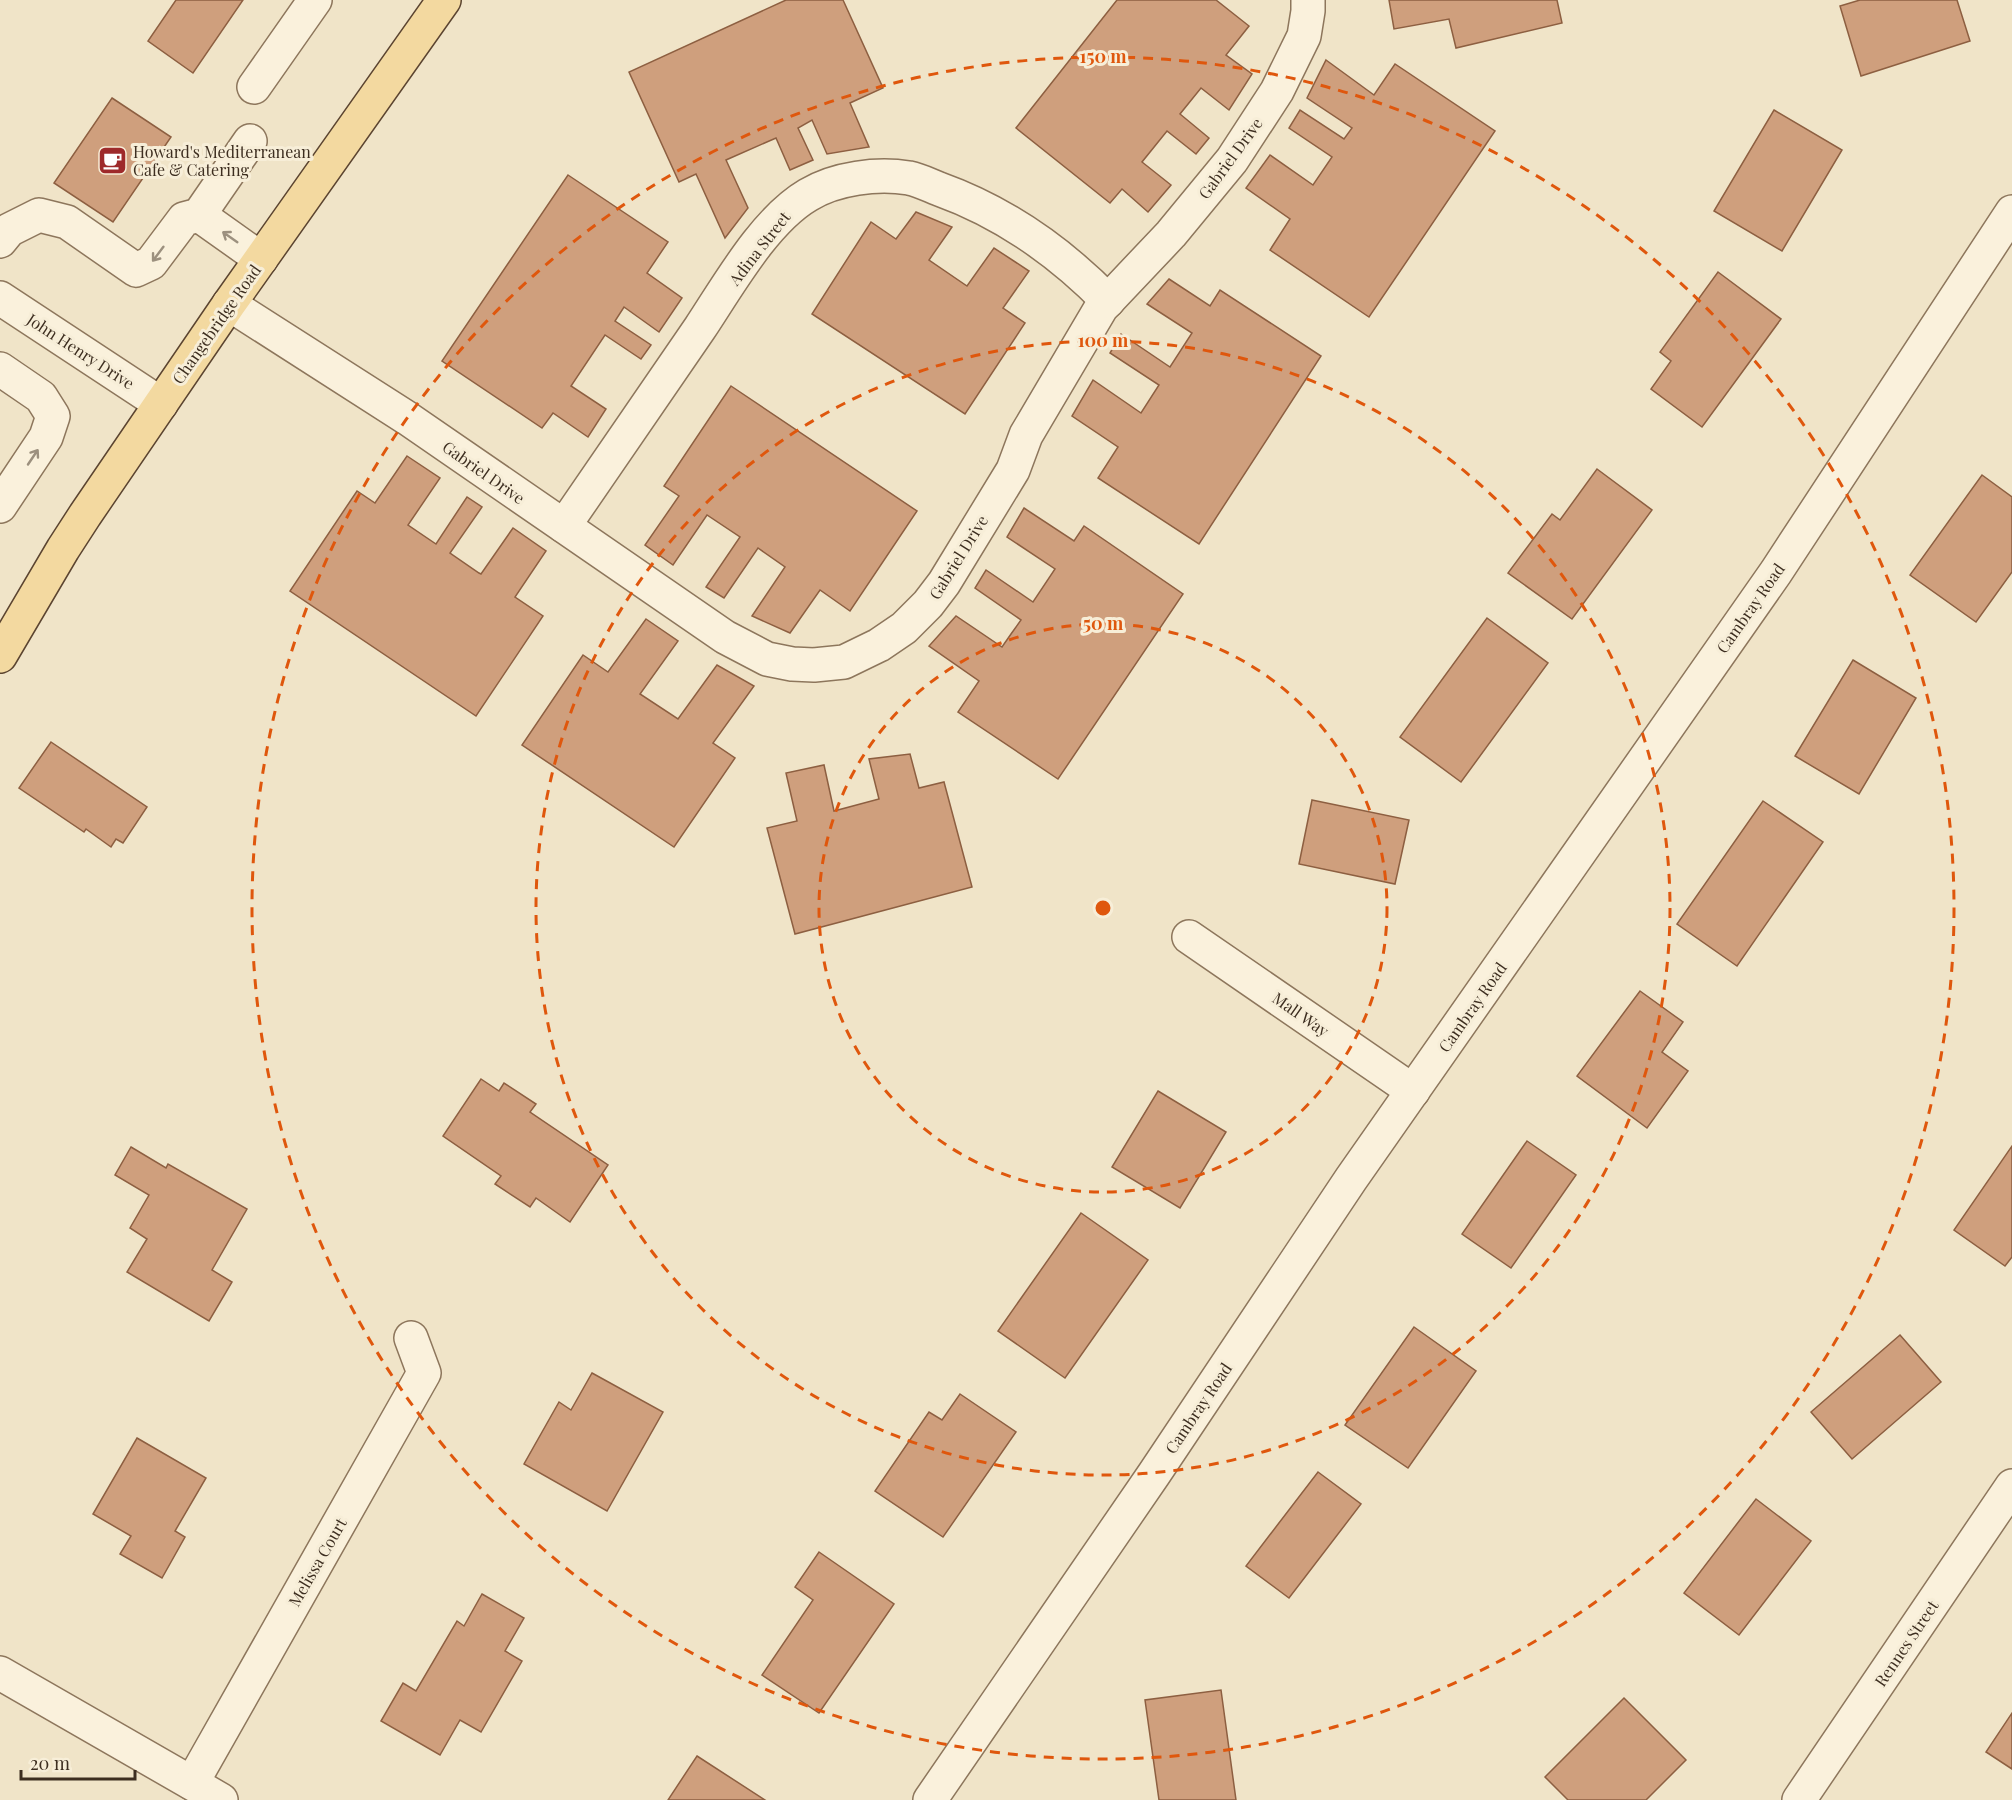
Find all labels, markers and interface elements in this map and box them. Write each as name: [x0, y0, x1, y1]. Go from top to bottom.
text: 150 m: [1079, 44, 1127, 68]
street label: Gabriel Drive: [1193, 113, 1267, 203]
place label: Howard's Mediterranean Cafe & Catering: [133, 141, 311, 180]
cafe icon: Howard's Mediterranean Cafe & Catering: [96, 144, 128, 176]
street label: Adina Street: [723, 206, 795, 290]
one-way arrow: [222, 231, 238, 243]
one-way arrow: [152, 245, 164, 261]
street label: Changebridge Road: [167, 260, 265, 388]
street label: John Henry Drive: [23, 308, 139, 394]
text: 100 m: [1078, 328, 1129, 352]
street label: Gabriel Drive: [439, 436, 529, 508]
one-way arrow: [26, 449, 39, 466]
street label: Gabriel Drive: [924, 511, 992, 603]
street label: Cambray Road: [1711, 559, 1789, 657]
text: 50 m: [1083, 611, 1124, 635]
centre of rings: [1093, 898, 1113, 918]
street label: Cambray Road: [1433, 958, 1511, 1056]
street label: Mall Way: [1269, 987, 1333, 1041]
street label: Cambray Road: [1160, 1359, 1236, 1457]
street label: Melissa Court: [283, 1514, 351, 1610]
street label: Rennes Street: [1869, 1595, 1943, 1690]
scale bar: [21, 1743, 135, 1781]
text: 20 m: [30, 1751, 70, 1775]

